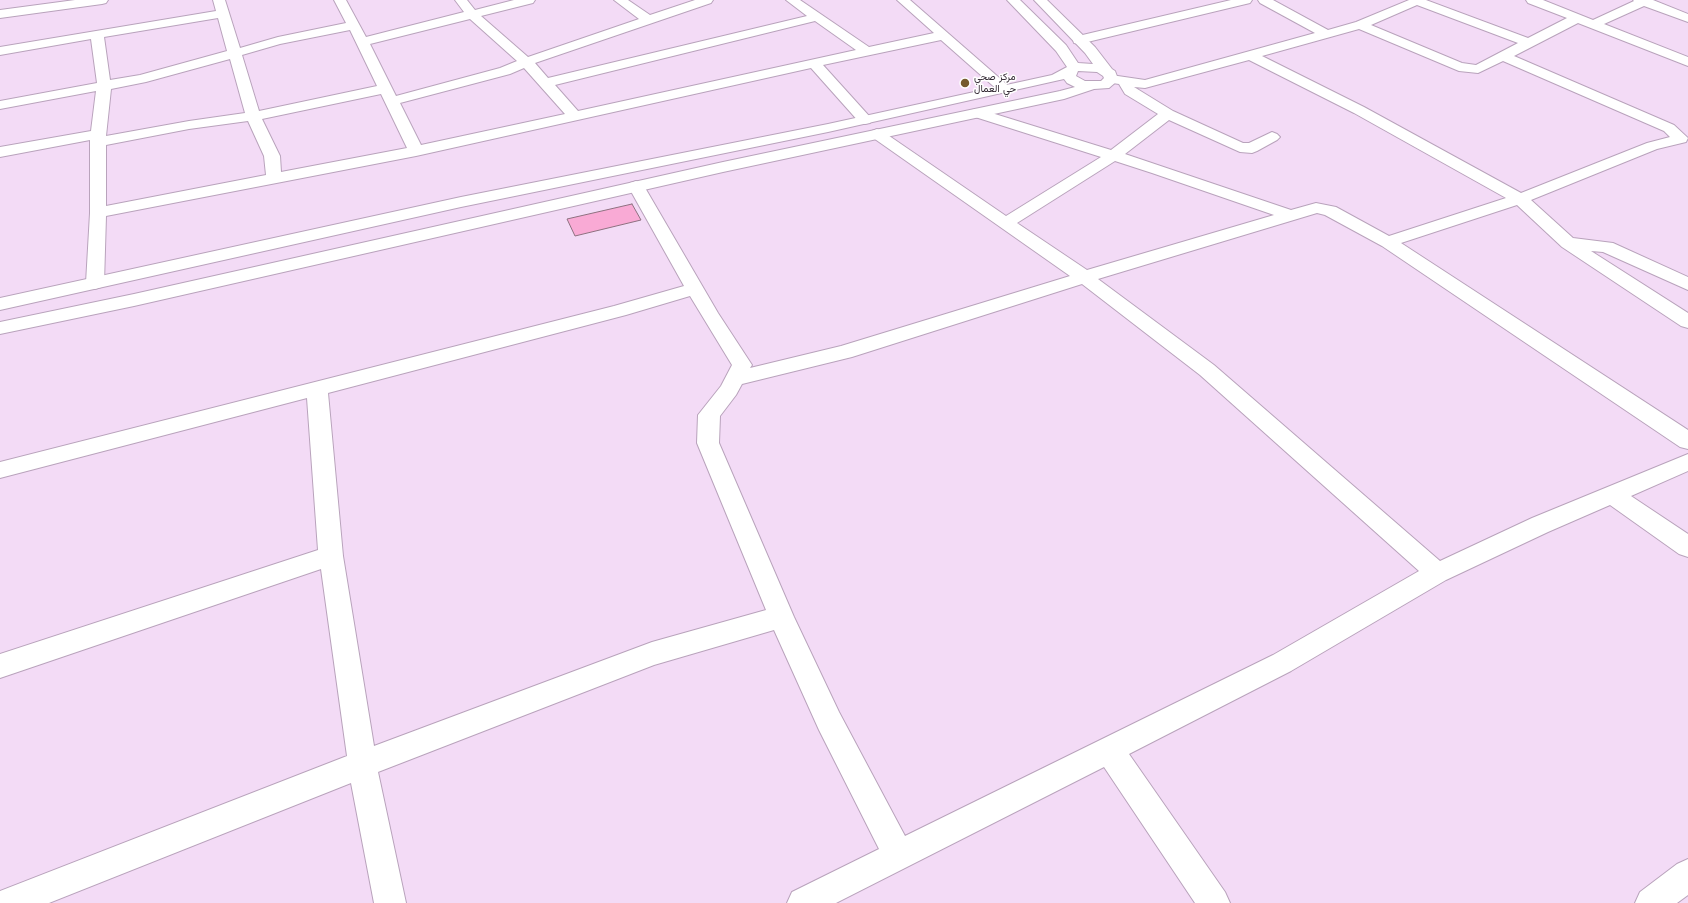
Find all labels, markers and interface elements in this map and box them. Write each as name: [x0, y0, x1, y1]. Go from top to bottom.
place label: مركز صحي حي العمال: [974, 71, 1016, 94]
marker: مركز صحي حي العمال: [959, 77, 971, 89]

